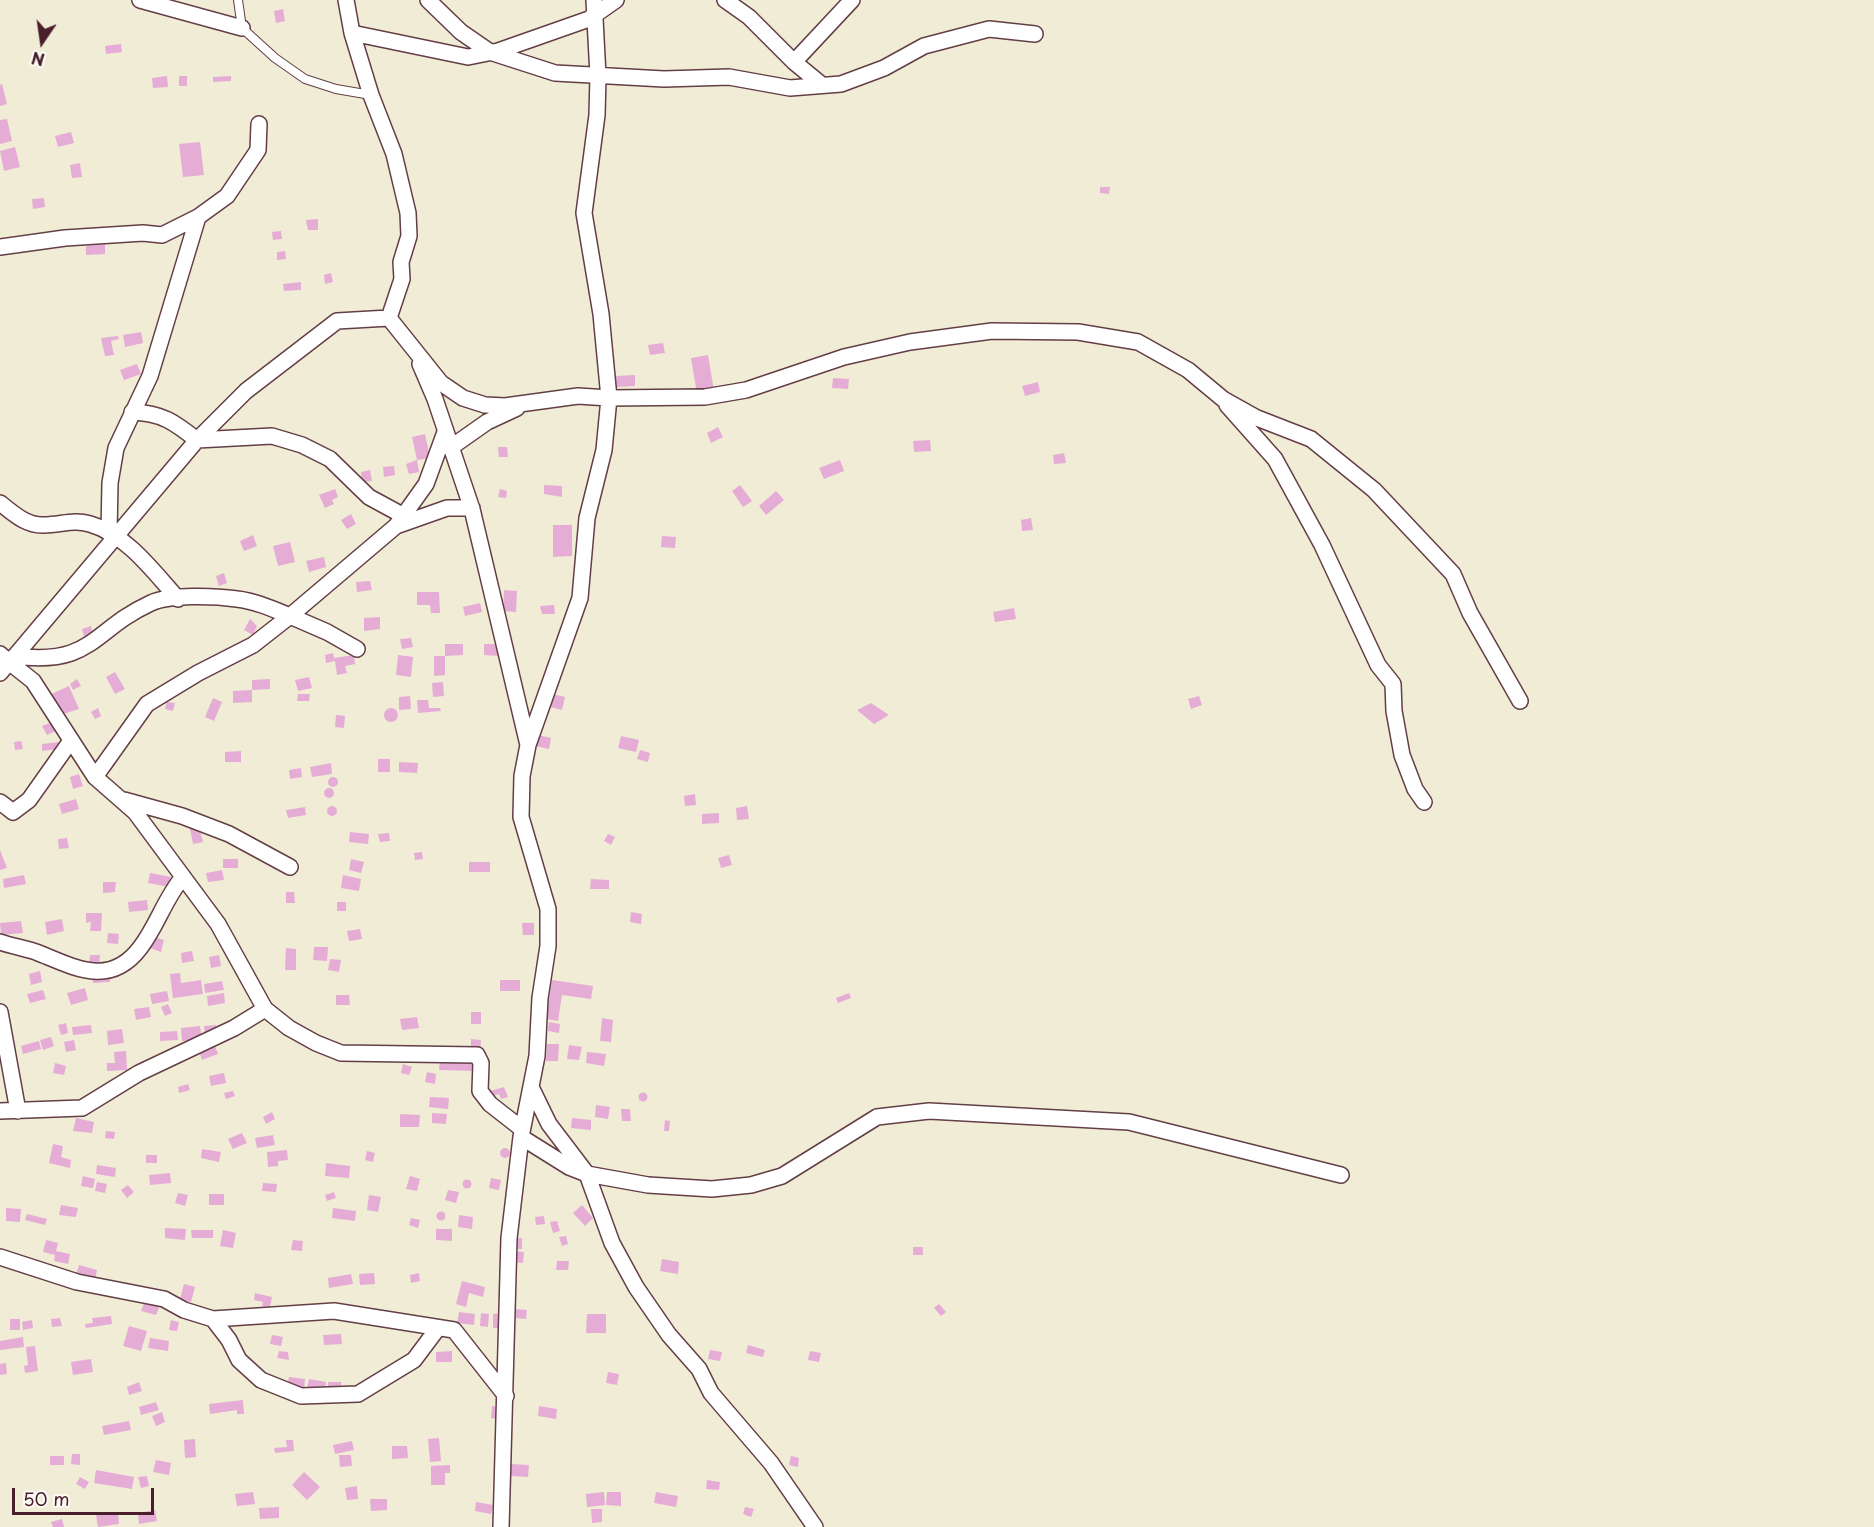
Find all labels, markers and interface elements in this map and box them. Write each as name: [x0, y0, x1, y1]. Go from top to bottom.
north arrow: [12, 12, 72, 72]
text: N: [29, 46, 47, 73]
scale bar: [15, 1476, 158, 1514]
text: 50 m: [23, 1485, 70, 1512]

